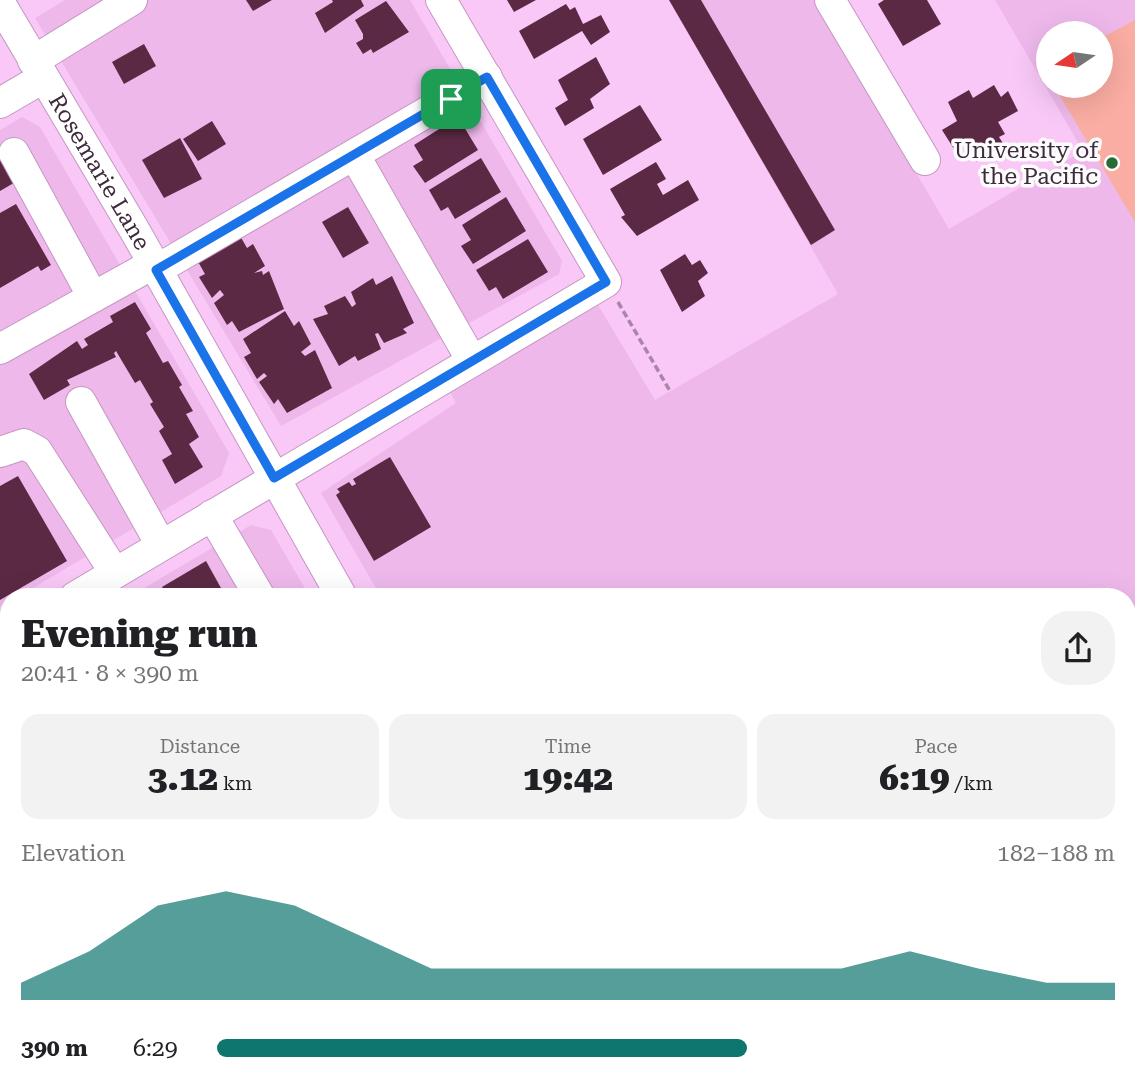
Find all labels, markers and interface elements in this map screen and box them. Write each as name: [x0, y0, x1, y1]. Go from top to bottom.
north arrow: [1036, 21, 1113, 98]
map controls: [1036, 21, 1113, 98]
pin: [421, 69, 481, 129]
icon: arrive: [432, 80, 470, 118]
street label: Rosemarie Lane: [43, 89, 156, 254]
place label: University of the Pacific: [954, 137, 1099, 190]
marker: University of the Pacific: [1104, 155, 1120, 171]
button: share: [1041, 611, 1115, 685]
text: Evening run: [21, 612, 257, 656]
text: 20:41 · 8 × 390 m: [21, 660, 199, 687]
text: Distance: [160, 735, 240, 758]
text: Time: [545, 735, 591, 758]
text: Pace: [915, 735, 957, 758]
text: 3.12: [148, 758, 218, 799]
text: 19:42: [523, 758, 613, 799]
text: 6:19: [879, 758, 950, 799]
text: km: [218, 772, 252, 795]
text: /km: [950, 772, 993, 795]
text: Elevation: [21, 840, 125, 867]
text: 182–188 m: [997, 840, 1115, 867]
text: 390 m: [21, 1035, 88, 1062]
text: 6:29: [133, 1035, 178, 1062]

